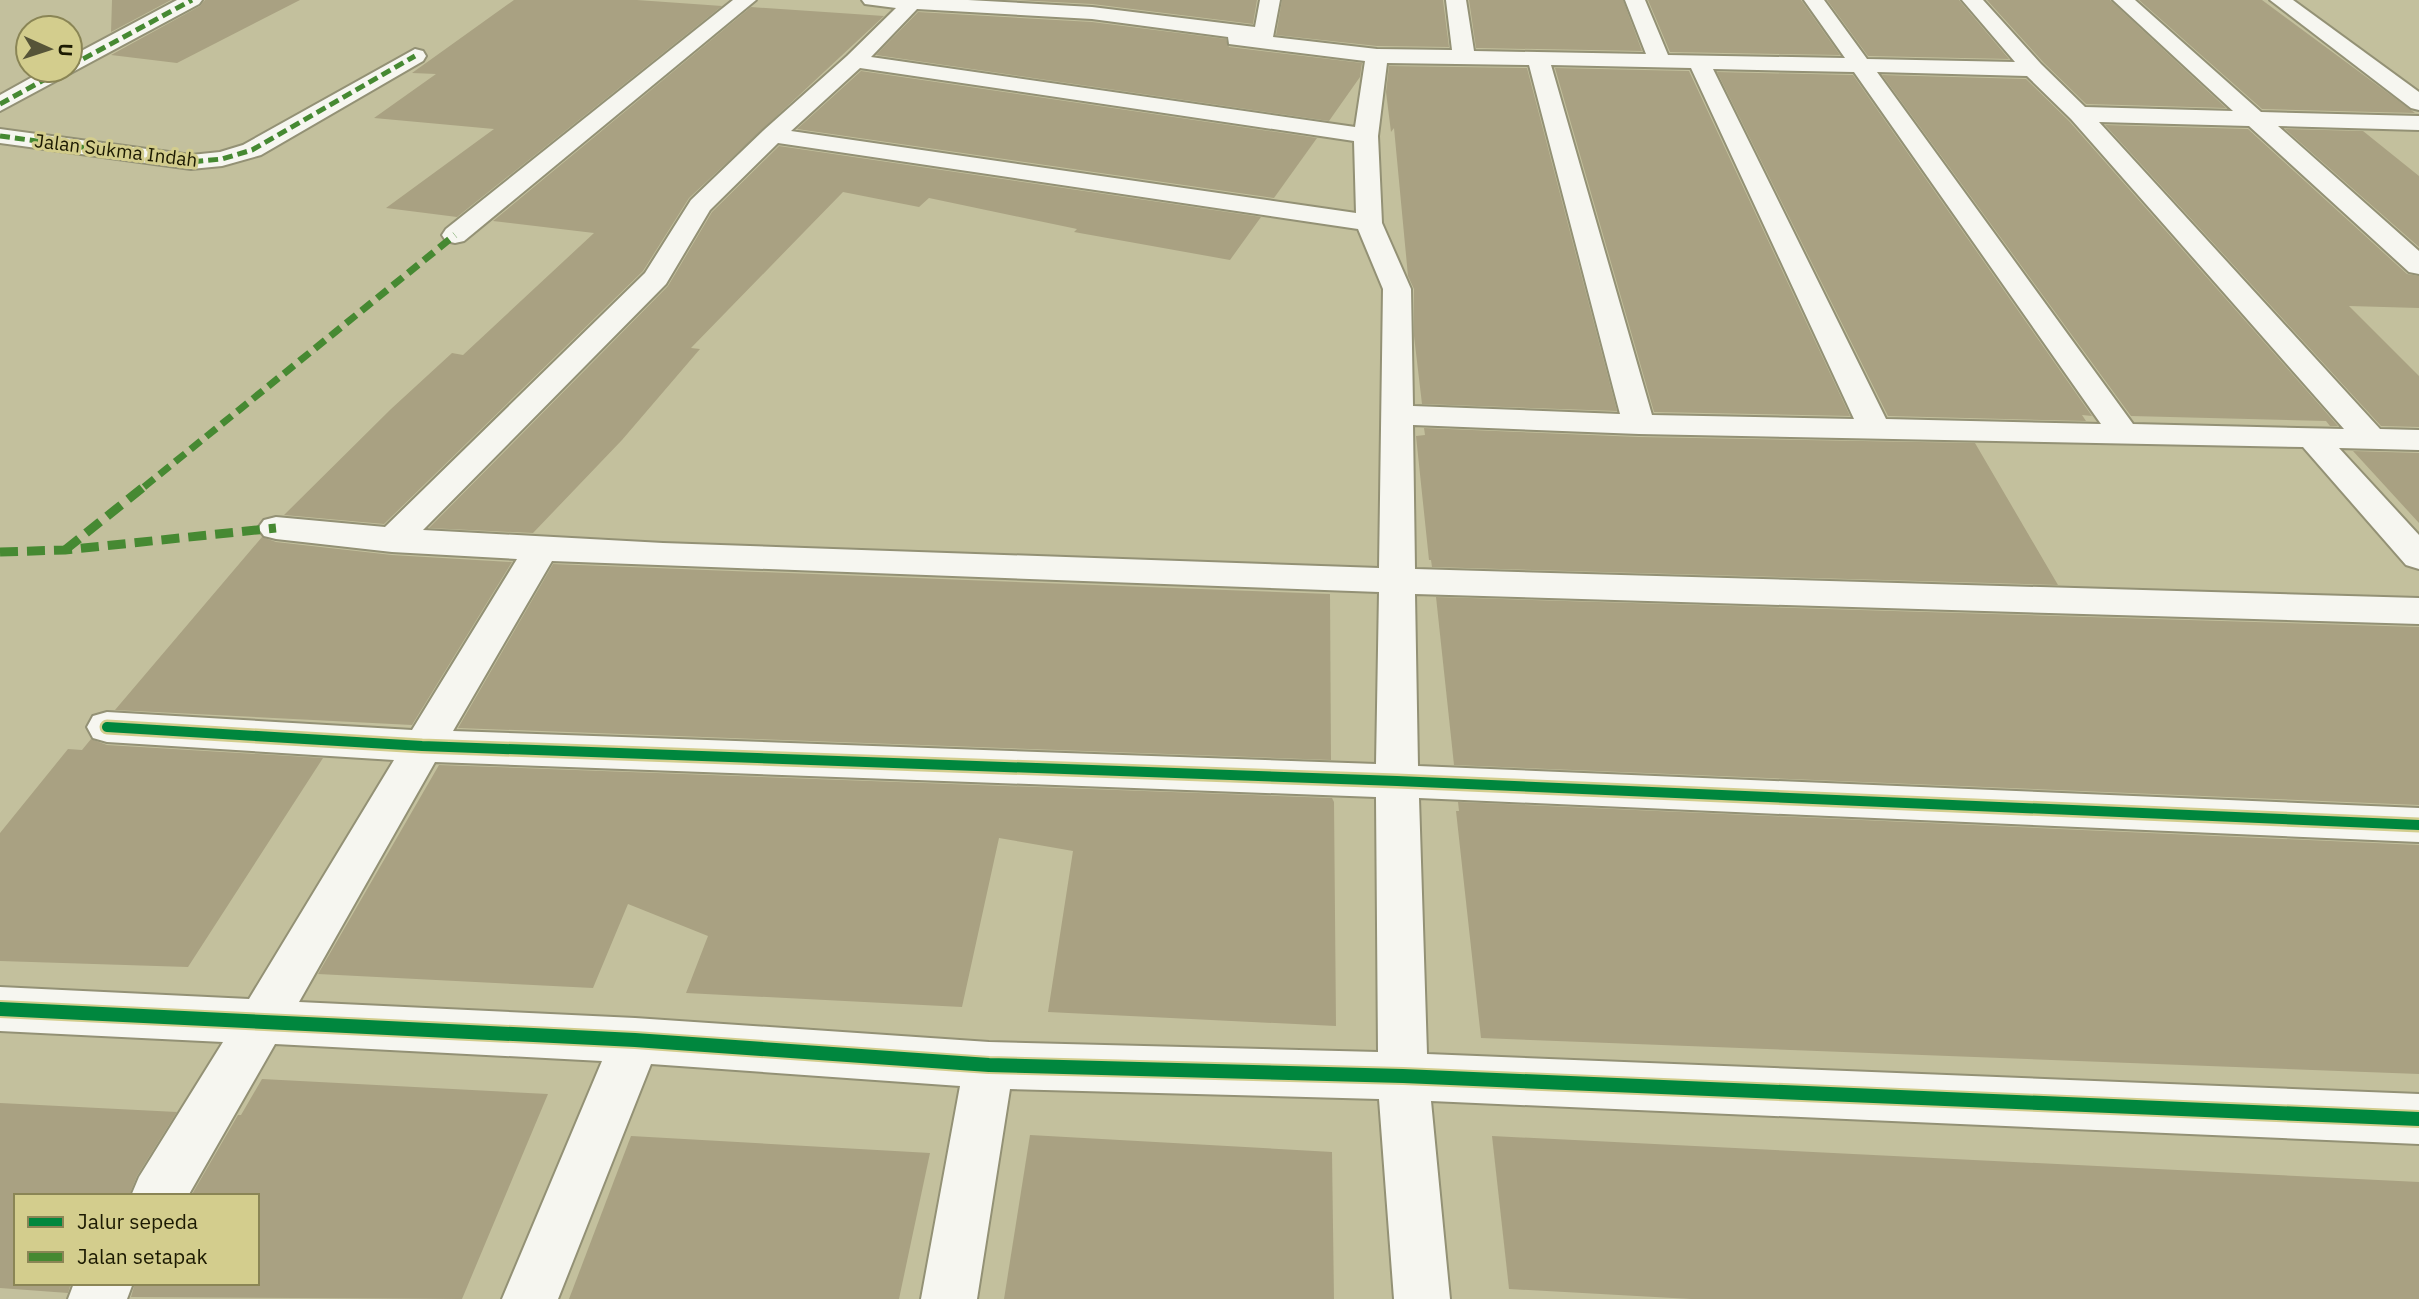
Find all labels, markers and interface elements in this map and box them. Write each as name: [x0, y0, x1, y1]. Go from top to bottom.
north arrow: [14, 14, 84, 84]
text: U: [54, 43, 78, 57]
street label: Jalan Sukma Indah: [33, 128, 199, 172]
legend: [14, 1194, 259, 1285]
text: Jalur sepeda: [77, 1207, 198, 1235]
text: Jalan setapak: [77, 1242, 208, 1270]

